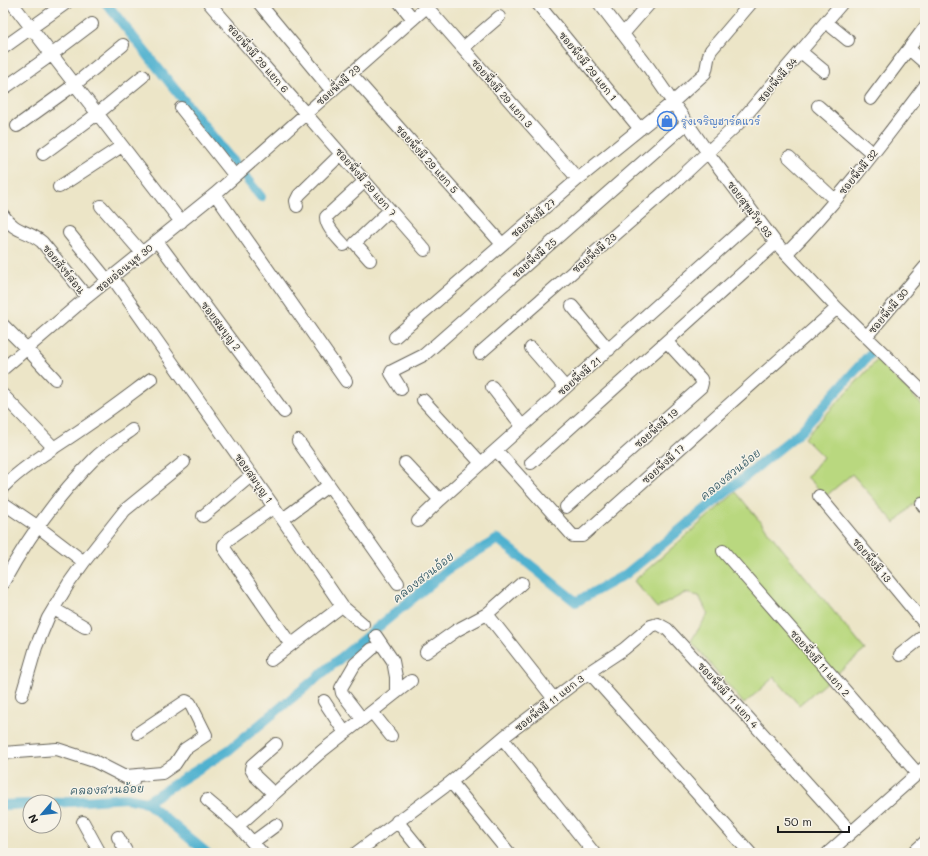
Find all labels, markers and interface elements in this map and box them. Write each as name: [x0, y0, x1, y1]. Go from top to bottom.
street label: ซอยพึ่งมี 29 แยก 6: [224, 20, 293, 96]
street label: ซอยพึ่งมี 29 แยก 1: [556, 28, 621, 104]
street label: ซอยพึ่งมี 34: [753, 54, 800, 106]
street label: ซอยพึ่งมี 29 แยก 3: [468, 55, 537, 131]
street label: ซอยพึ่งมี 29: [312, 61, 363, 109]
shop icon: รุ่งเจริญฮาร์ดแวร์: [656, 110, 678, 132]
place label: รุ่งเจริญฮาร์ดแวร์: [681, 114, 760, 129]
street label: ซอยพึ่งมี 29 แยก 5: [393, 121, 462, 196]
street label: ซอยพึ่งมี 29 แยก 7: [332, 144, 401, 220]
street label: ซอยพึ่งมี 32: [834, 146, 881, 198]
street label: ซอยสุขุมวิท 93: [723, 178, 776, 241]
street label: ซอยพึ่งมี 27: [507, 194, 559, 241]
street label: ซอยพึ่งมี 23: [568, 229, 619, 276]
street label: ซอยพึ่งมี 25: [508, 234, 559, 281]
street label: ซอยสังข์สอน: [40, 241, 88, 297]
street label: ซอยอ่อนนุช 30: [92, 241, 156, 296]
street label: ซอยพึ่งมี 30: [864, 285, 911, 337]
street label: ซอยสมบุญ 2: [197, 298, 244, 354]
street label: ซอยพึ่งมี 21: [553, 352, 604, 399]
street label: ซอยพึ่งมี 19: [630, 404, 681, 451]
street label: ซอยพึ่งมี 17: [638, 440, 688, 487]
water label: คลองสวนอ้อย: [697, 445, 763, 503]
street label: ซอยสมบุญ 1: [231, 450, 276, 506]
street label: ซอยพึ่งมี 13: [849, 534, 896, 585]
water label: คลองสวนอ้อย: [389, 548, 457, 606]
street label: ซอยพึ่งมี 11 แยก 2: [787, 626, 854, 699]
street label: ซอยพึ่งมี 11 แยก 4: [694, 658, 762, 731]
street label: ซอยพึ่งมี 11 แยก 3: [511, 670, 587, 735]
water label: คลองสวนอ้อย: [70, 780, 144, 798]
north arrow: [22, 794, 62, 834]
scale bar: [778, 808, 849, 834]
text: N: [24, 812, 41, 826]
text: 50 m: [784, 813, 812, 829]

